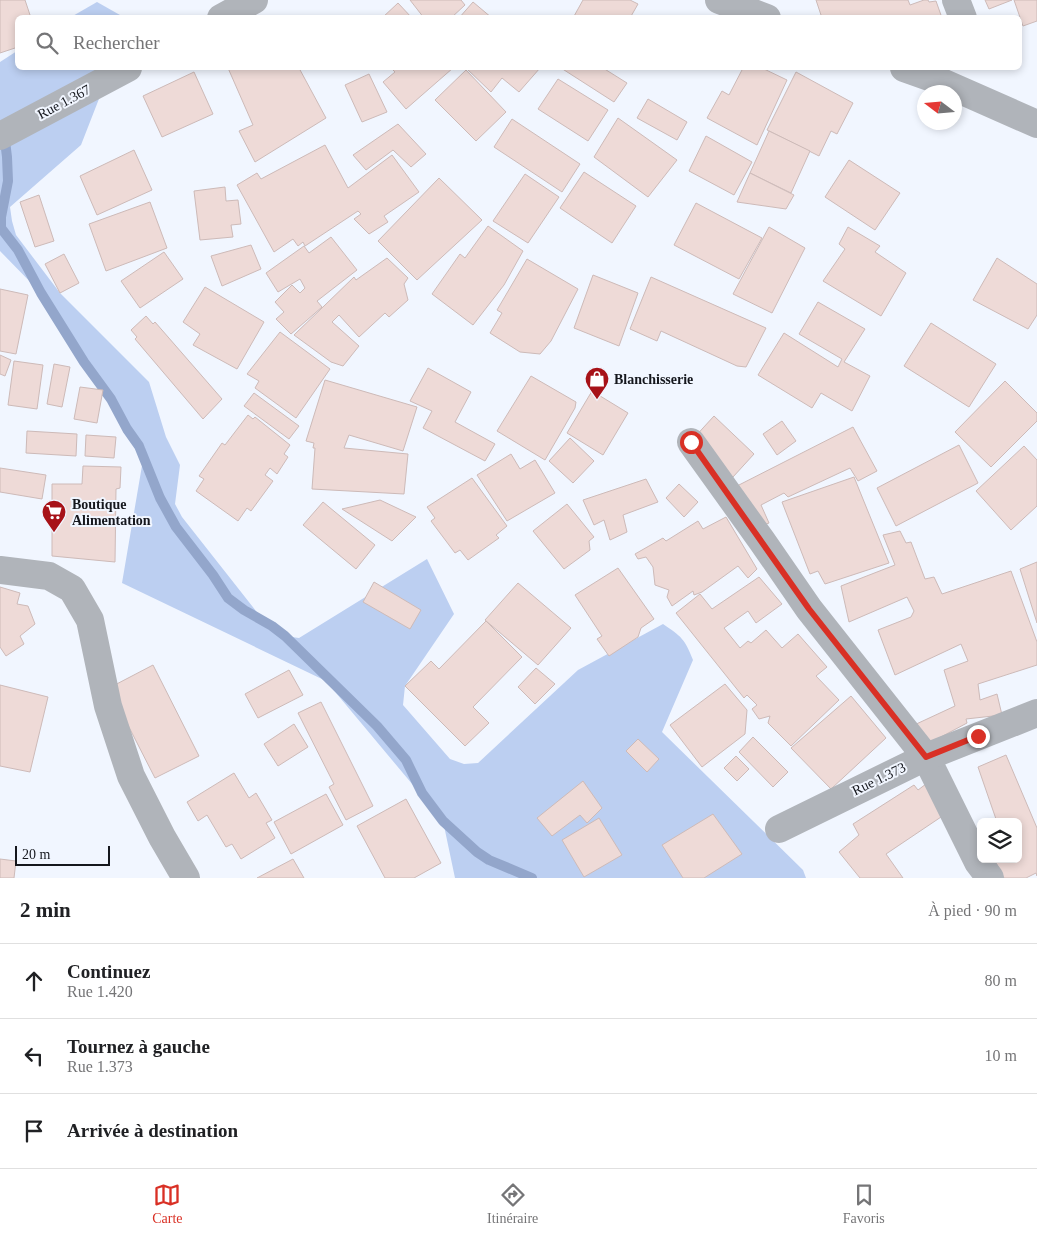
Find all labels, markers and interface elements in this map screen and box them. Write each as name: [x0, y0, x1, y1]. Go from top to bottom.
search box: [15, 15, 1022, 70]
icon: search: [33, 29, 61, 57]
text: Rechercher: [73, 32, 160, 53]
street label: Rue 1.367: [35, 82, 93, 122]
north arrow: [917, 85, 962, 130]
shop icon: Blanchisserie: [584, 366, 610, 400]
place label: Blanchisserie: [614, 372, 693, 387]
route start: [680, 431, 703, 454]
place label: Boutique Alimentation: [72, 497, 151, 528]
supermarket icon: Boutique Alimentation: [41, 499, 67, 533]
route end: [967, 725, 990, 748]
street label: Rue 1.373: [850, 760, 908, 798]
map controls: [977, 818, 1022, 863]
button: layers: [977, 818, 1022, 863]
scale bar: [15, 843, 110, 866]
text: 20 m: [22, 847, 50, 862]
text: 2 min: [20, 898, 71, 922]
text: À pied · 90 m: [928, 902, 1017, 919]
text: Continuez: [67, 961, 150, 982]
icon: ahead: [20, 967, 48, 995]
text: 80 m: [985, 972, 1017, 989]
text: Rue 1.420: [67, 983, 133, 1000]
text: Tournez à gauche: [67, 1036, 210, 1057]
icon: left: [20, 1042, 48, 1070]
text: 10 m: [985, 1047, 1017, 1064]
text: Rue 1.373: [67, 1058, 133, 1075]
icon: arrive: [20, 1117, 48, 1145]
text: Arrivée à destination: [67, 1120, 238, 1141]
tab: Carte: [152, 1181, 183, 1227]
tab: Itinéraire: [487, 1181, 538, 1227]
tab: Favoris: [843, 1181, 885, 1227]

